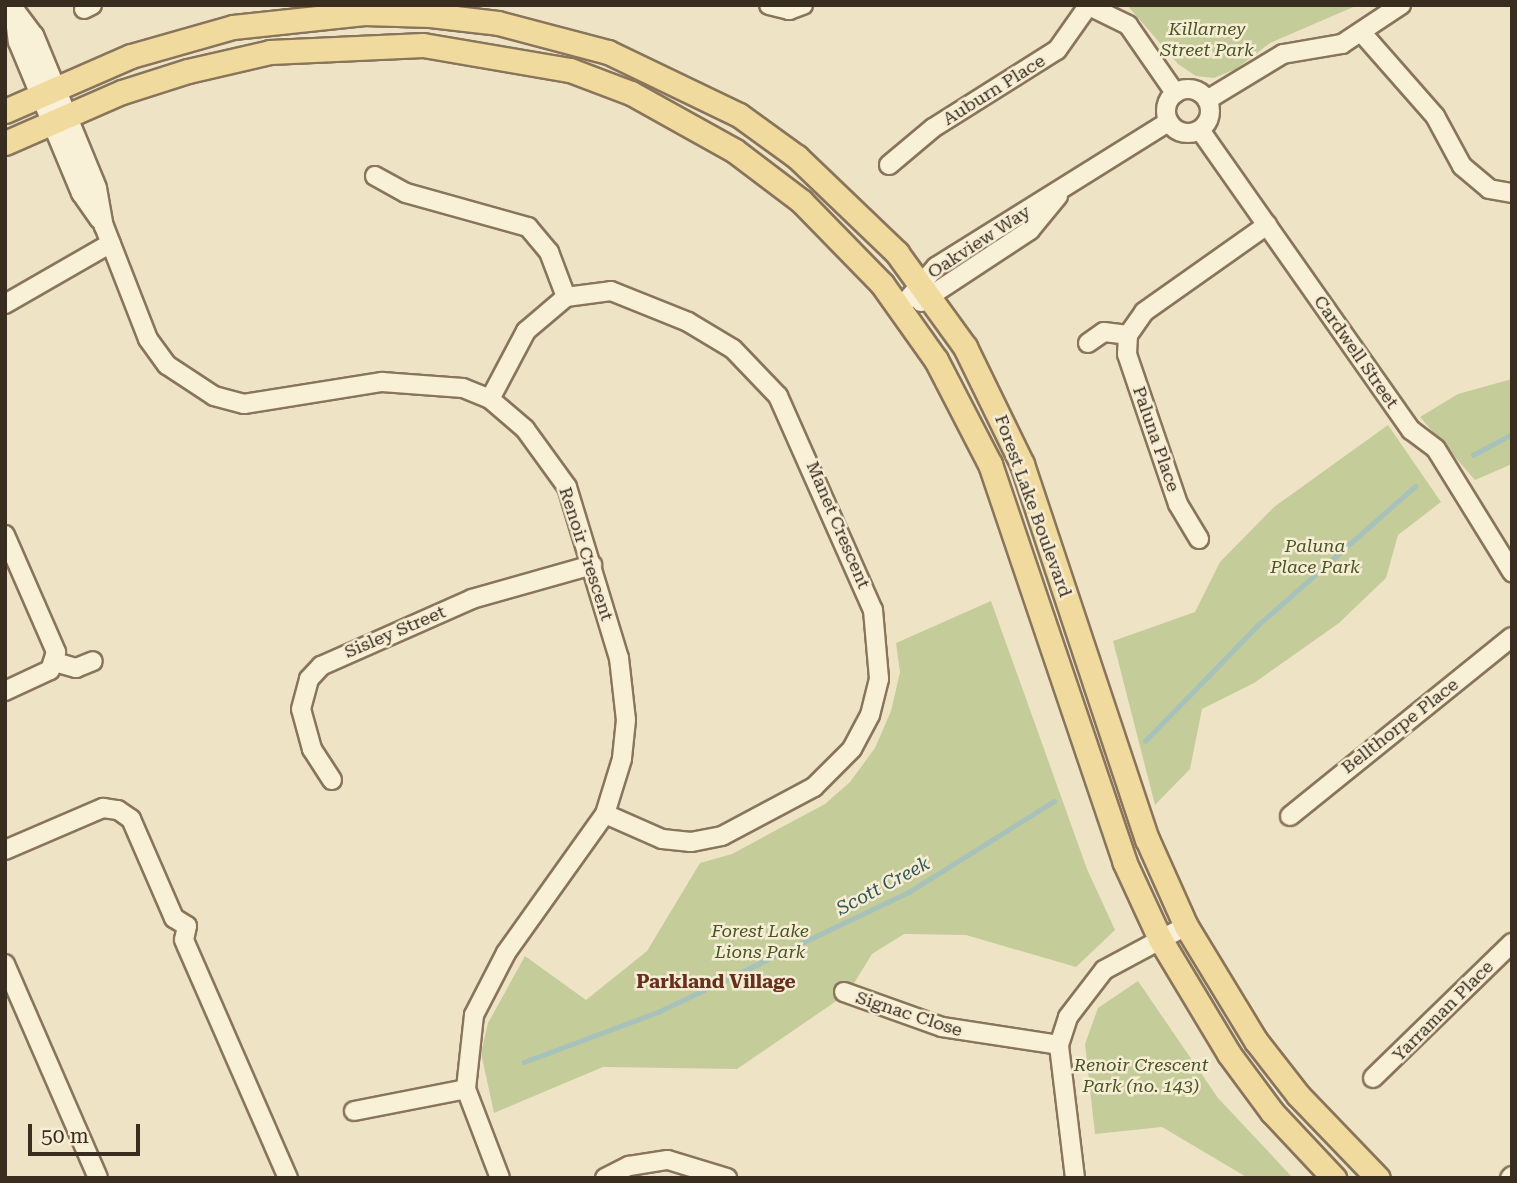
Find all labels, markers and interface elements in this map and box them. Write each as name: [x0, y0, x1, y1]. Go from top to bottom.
park label: Killarney Street Park: [1160, 19, 1254, 61]
street label: Auburn Place: [939, 50, 1049, 130]
street label: Oakview Way: [924, 201, 1034, 283]
street label: Cardwell Street: [1309, 291, 1403, 413]
street label: Paluna Place: [1128, 383, 1184, 495]
street label: Forest Lake Boulevard: [990, 412, 1076, 600]
street label: Manet Crescent: [801, 458, 875, 592]
street label: Renoir Crescent: [554, 484, 618, 624]
park label: Paluna Place Park: [1270, 536, 1360, 578]
street label: Sisley Street: [341, 601, 449, 663]
street label: Bellthorpe Place: [1337, 674, 1463, 778]
water label: Scott Creek: [832, 852, 934, 920]
park label: Forest Lake Lions Park: [711, 921, 809, 964]
street label: Yarraman Place: [1388, 956, 1498, 1066]
district label: Parkland Village: [636, 971, 796, 993]
street label: Signac Close: [853, 987, 965, 1041]
park label: Renoir Crescent Park (no. 143): [1074, 1055, 1208, 1098]
scale bar: [32, 1110, 144, 1154]
text: 50 m: [41, 1124, 89, 1148]

